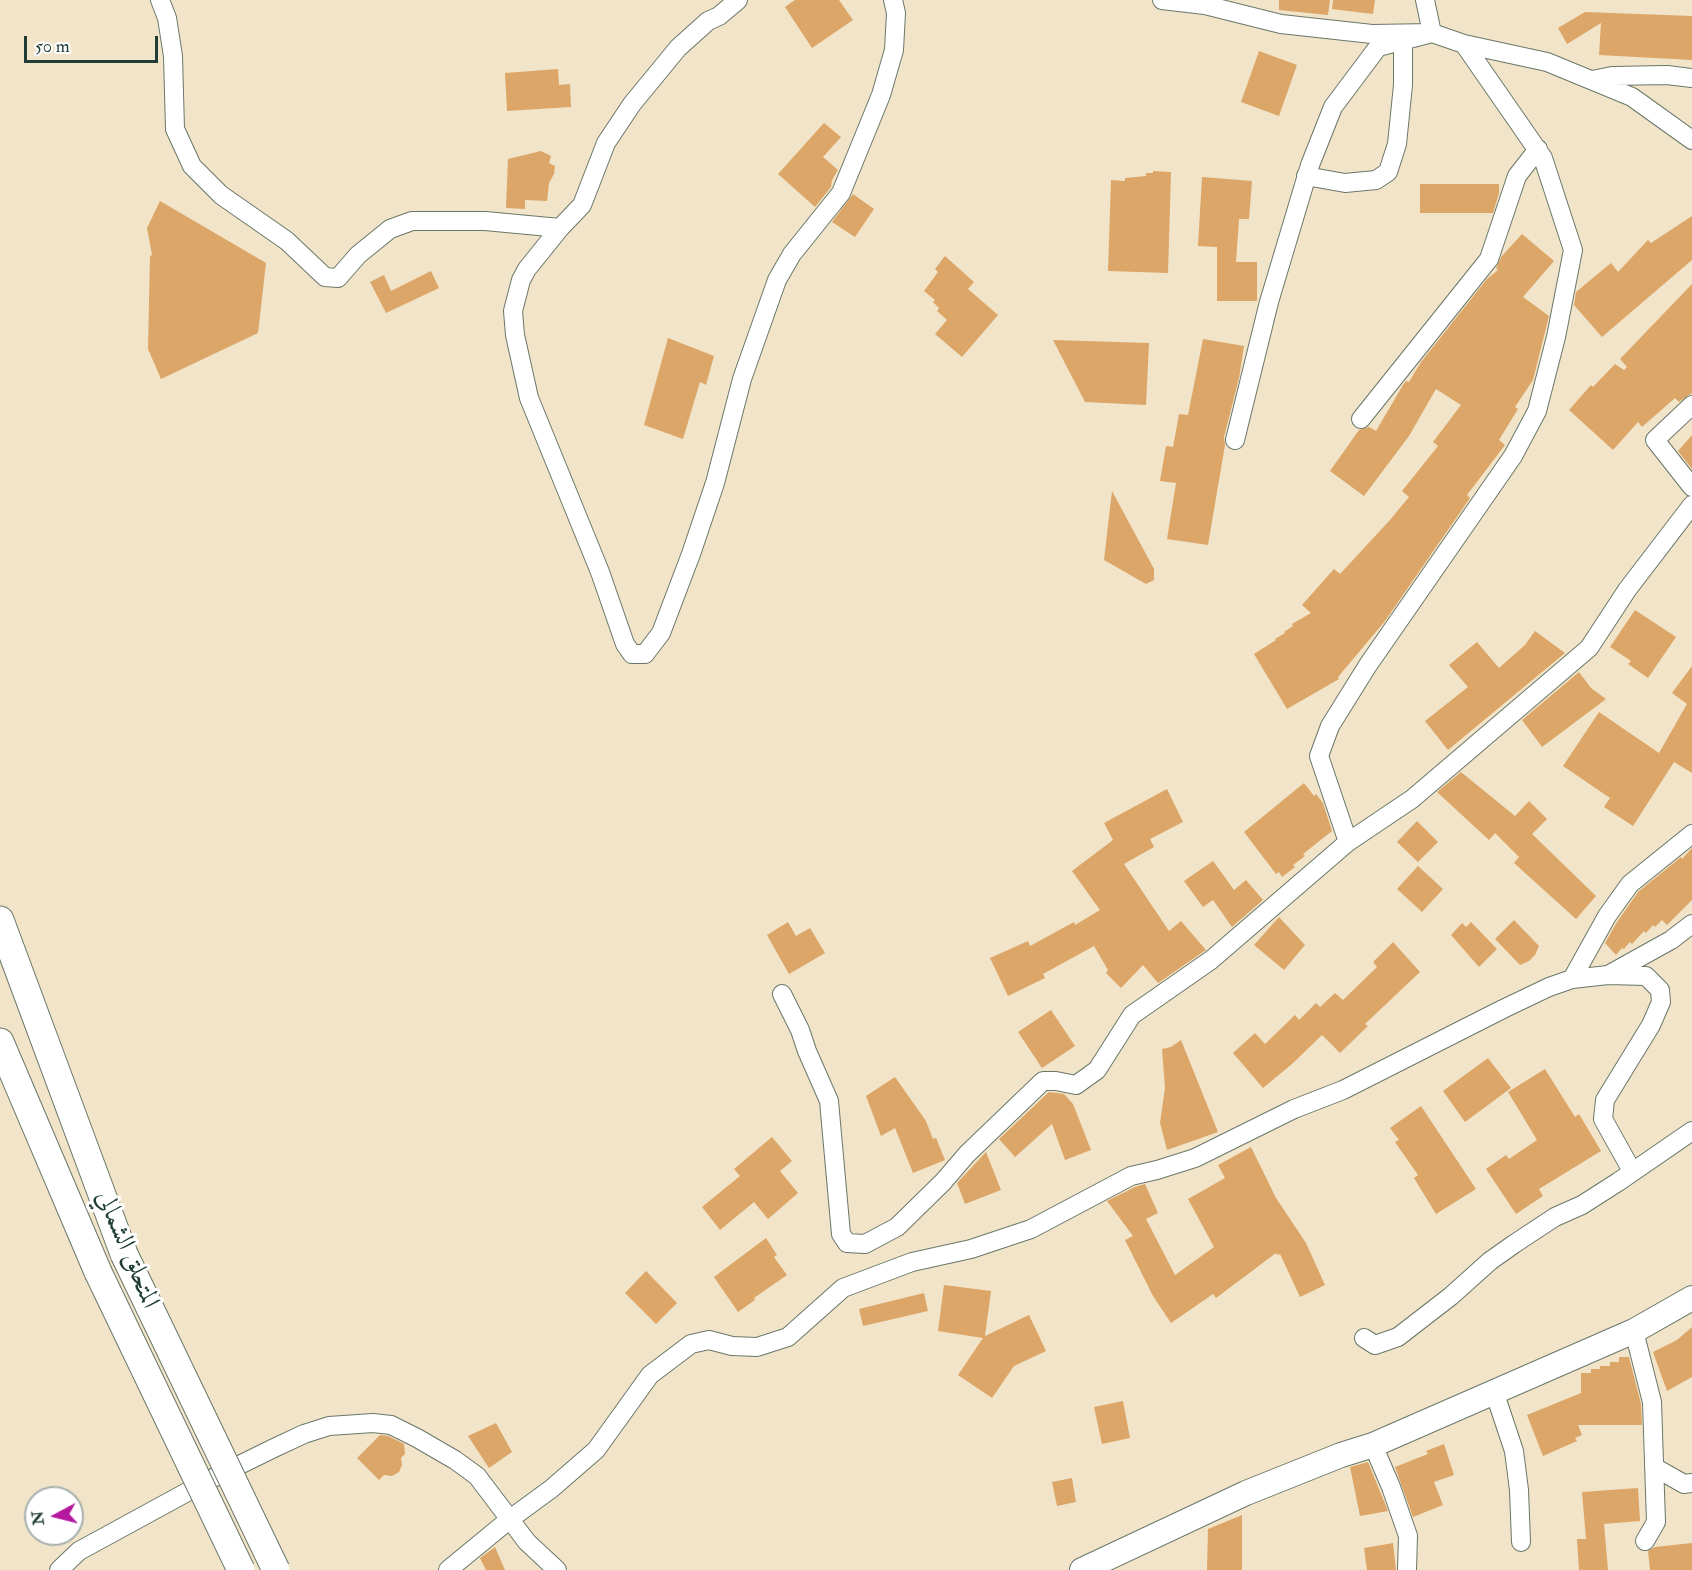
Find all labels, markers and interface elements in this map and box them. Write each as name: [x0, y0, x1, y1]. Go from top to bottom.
scale bar: [27, 24, 160, 62]
text: 50 m: [35, 35, 70, 58]
street label: المتحلق الشمالي: [87, 1186, 165, 1314]
north arrow: [24, 1486, 84, 1546]
text: N: [27, 1510, 49, 1526]

